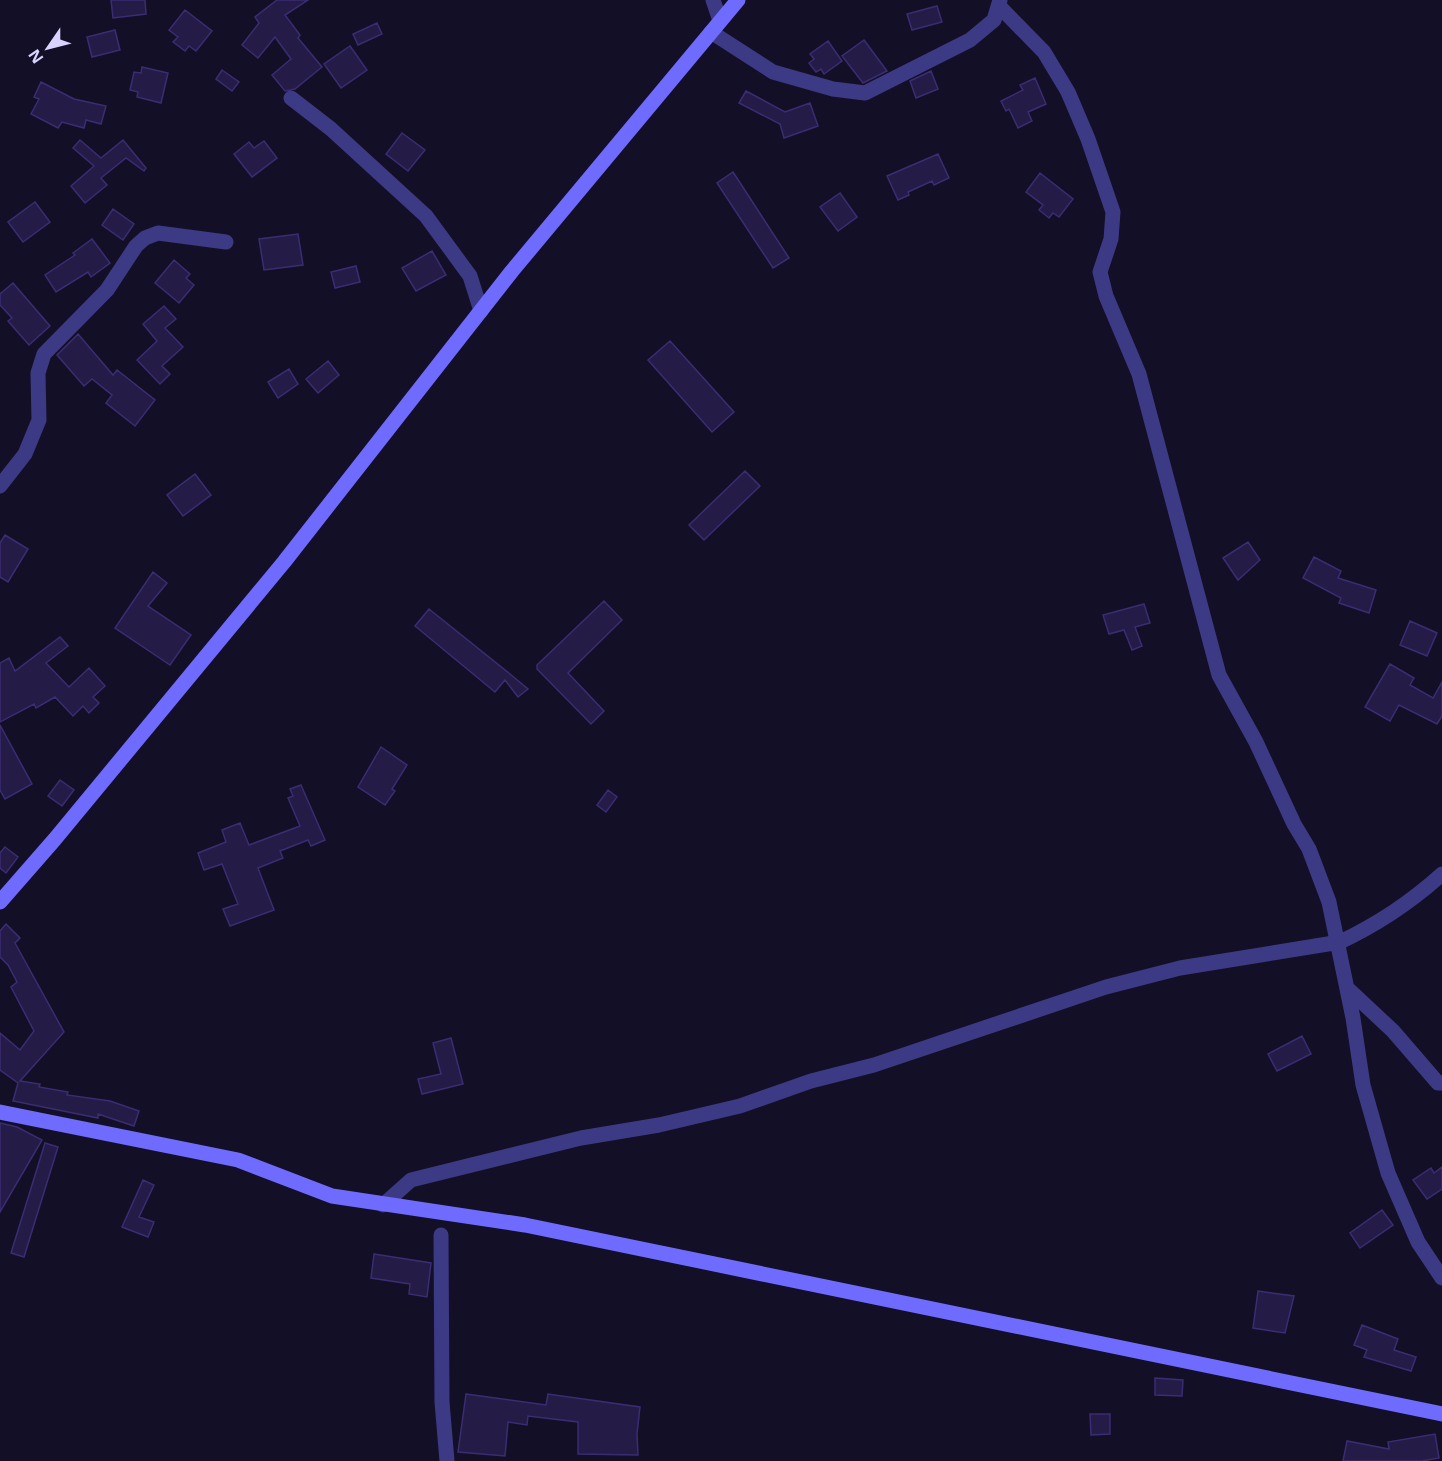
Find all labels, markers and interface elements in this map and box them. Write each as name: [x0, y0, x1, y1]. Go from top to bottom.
north arrow: [18, 18, 78, 78]
text: N: [23, 45, 48, 68]

